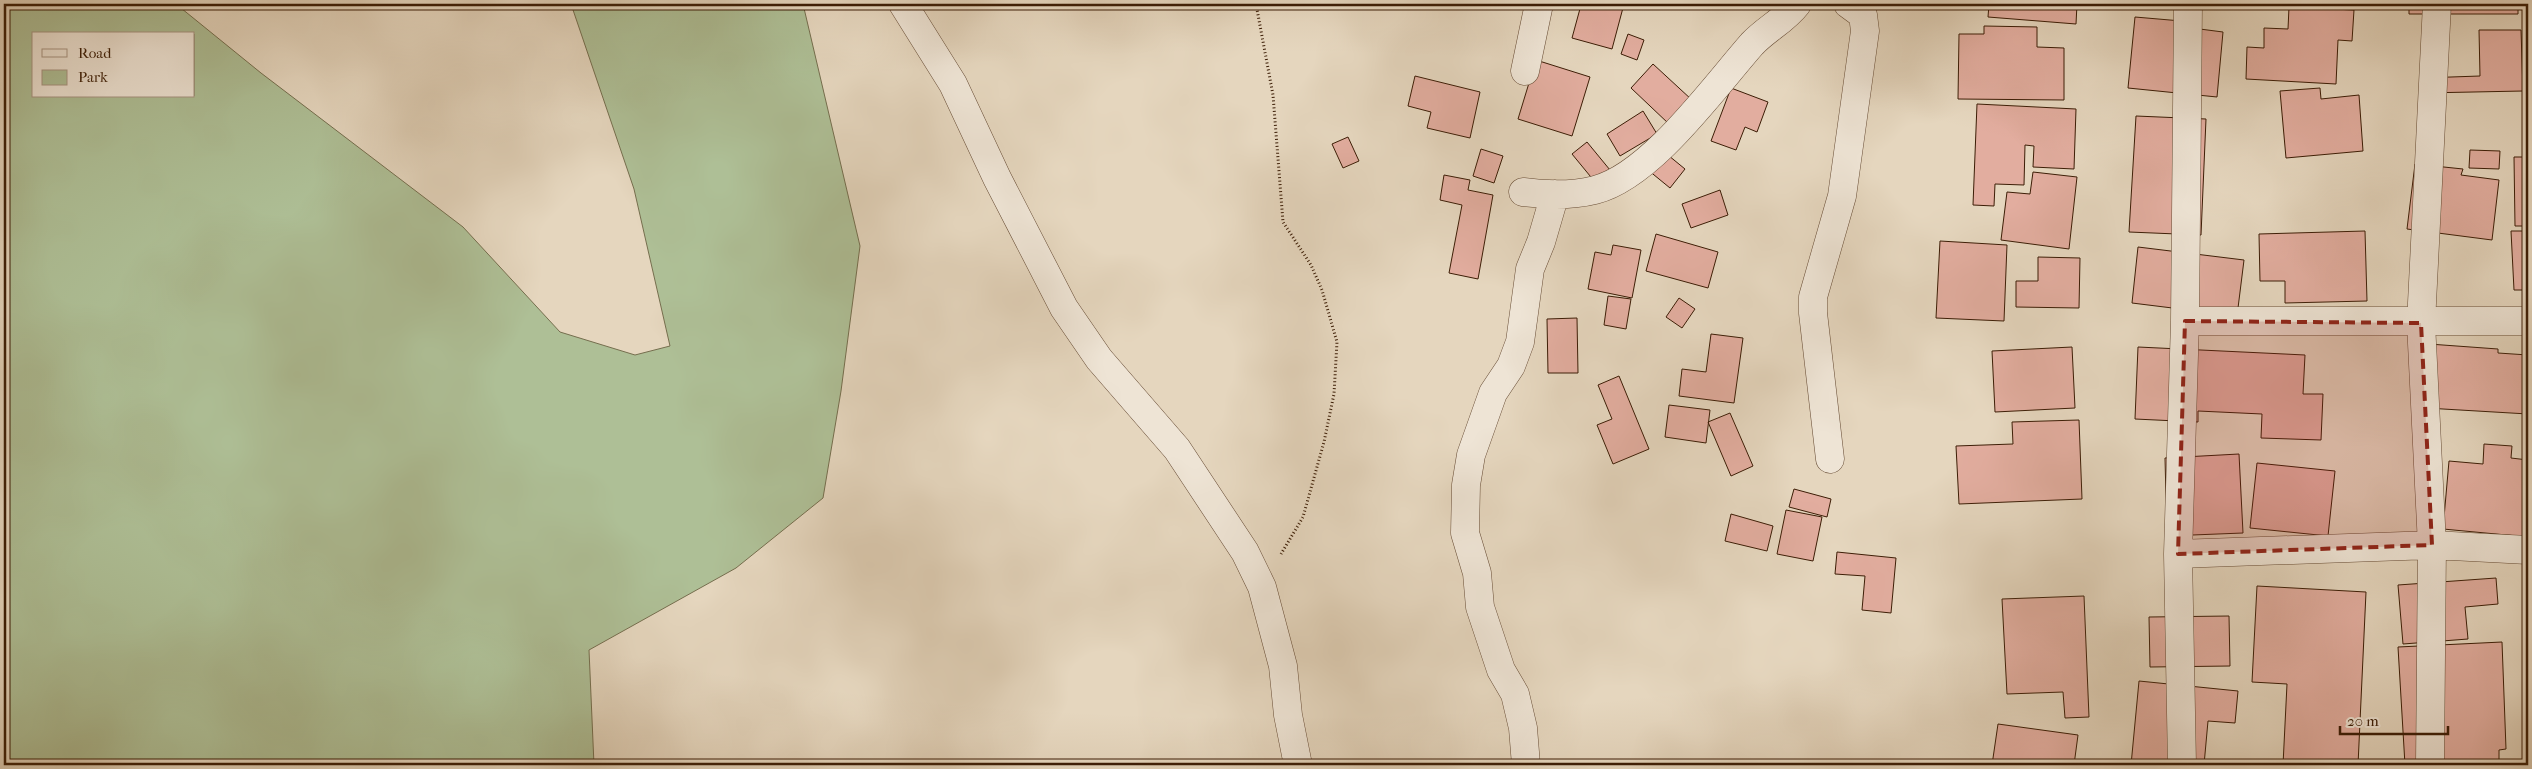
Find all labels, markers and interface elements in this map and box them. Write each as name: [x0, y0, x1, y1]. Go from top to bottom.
legend: [32, 32, 195, 98]
text: Road: [78, 44, 112, 62]
text: Park: [78, 68, 108, 86]
scale bar: [2340, 704, 2447, 736]
text: 20 m: [2347, 712, 2379, 730]

